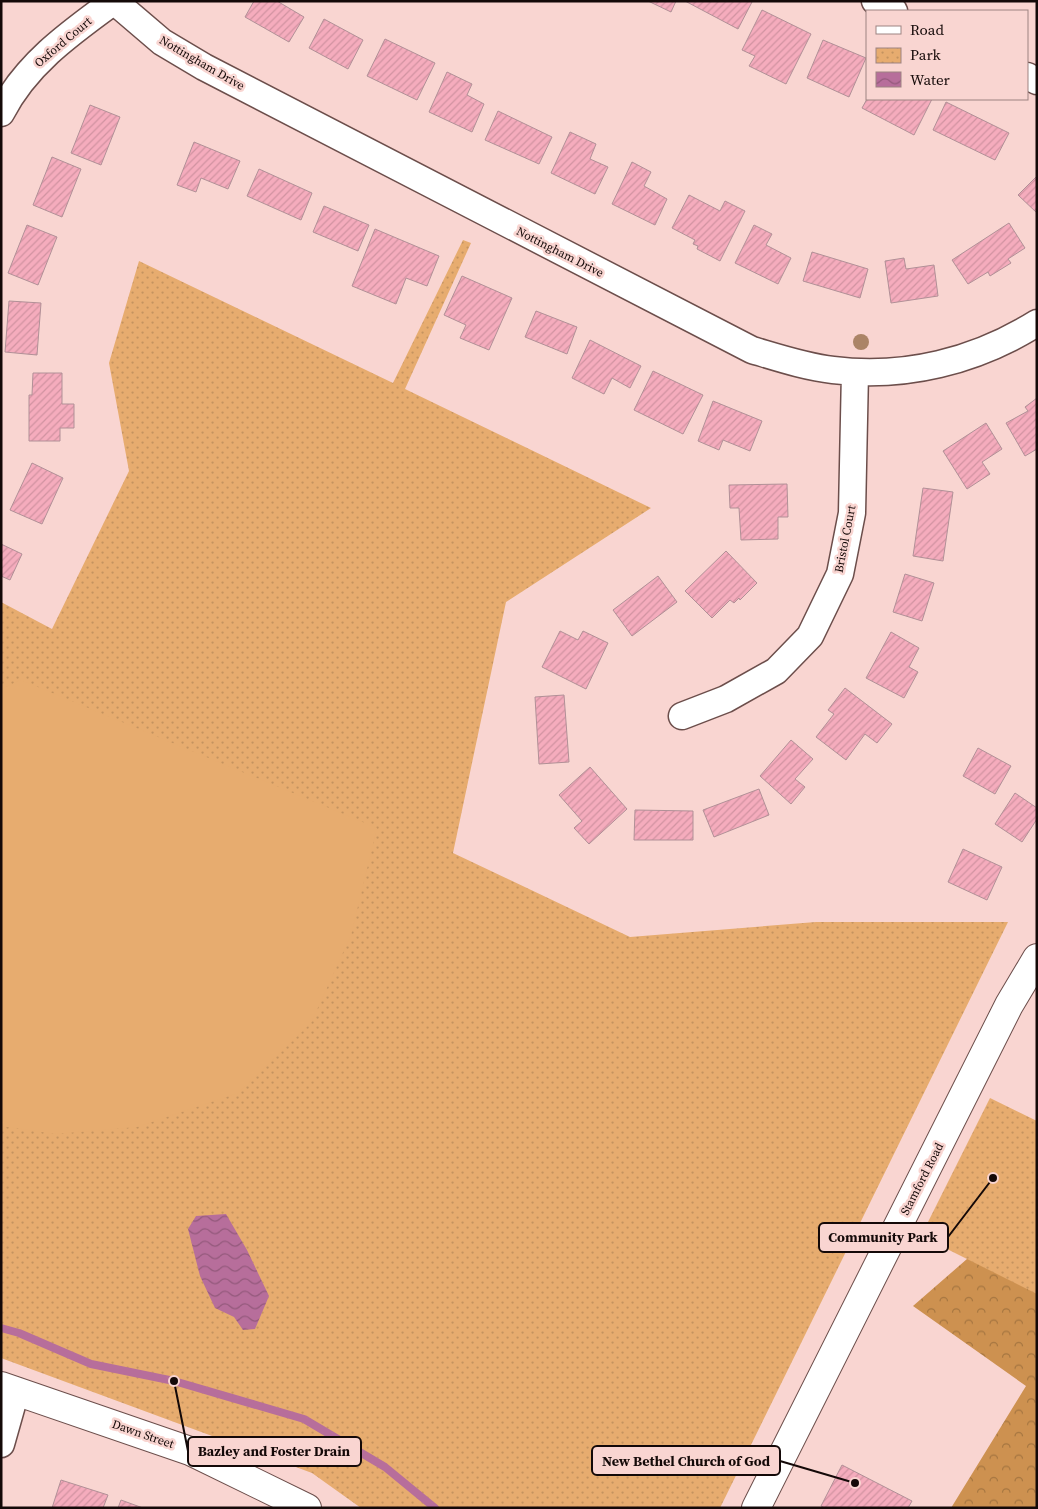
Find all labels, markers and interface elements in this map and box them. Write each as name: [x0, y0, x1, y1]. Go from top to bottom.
legend: [866, 10, 1028, 100]
street label: Oxford Court: [31, 13, 95, 71]
text: Road: [910, 19, 944, 40]
street label: Nottingham Drive: [157, 32, 247, 94]
text: Park: [910, 44, 942, 65]
text: Water: [910, 69, 951, 90]
street label: Nottingham Drive: [514, 223, 606, 281]
street label: Bristol Court: [831, 504, 859, 574]
street label: Stamford Road: [897, 1140, 947, 1218]
callout: Community Park: [819, 1223, 948, 1252]
text: Community Park: [828, 1227, 938, 1247]
street label: Dawn Street: [110, 1416, 176, 1452]
callout: Bazley and Foster Drain: [188, 1437, 361, 1466]
text: Bazley and Foster Drain: [198, 1441, 351, 1461]
callout: New Bethel Church of God: [592, 1446, 780, 1475]
text: New Bethel Church of God: [602, 1451, 771, 1471]

